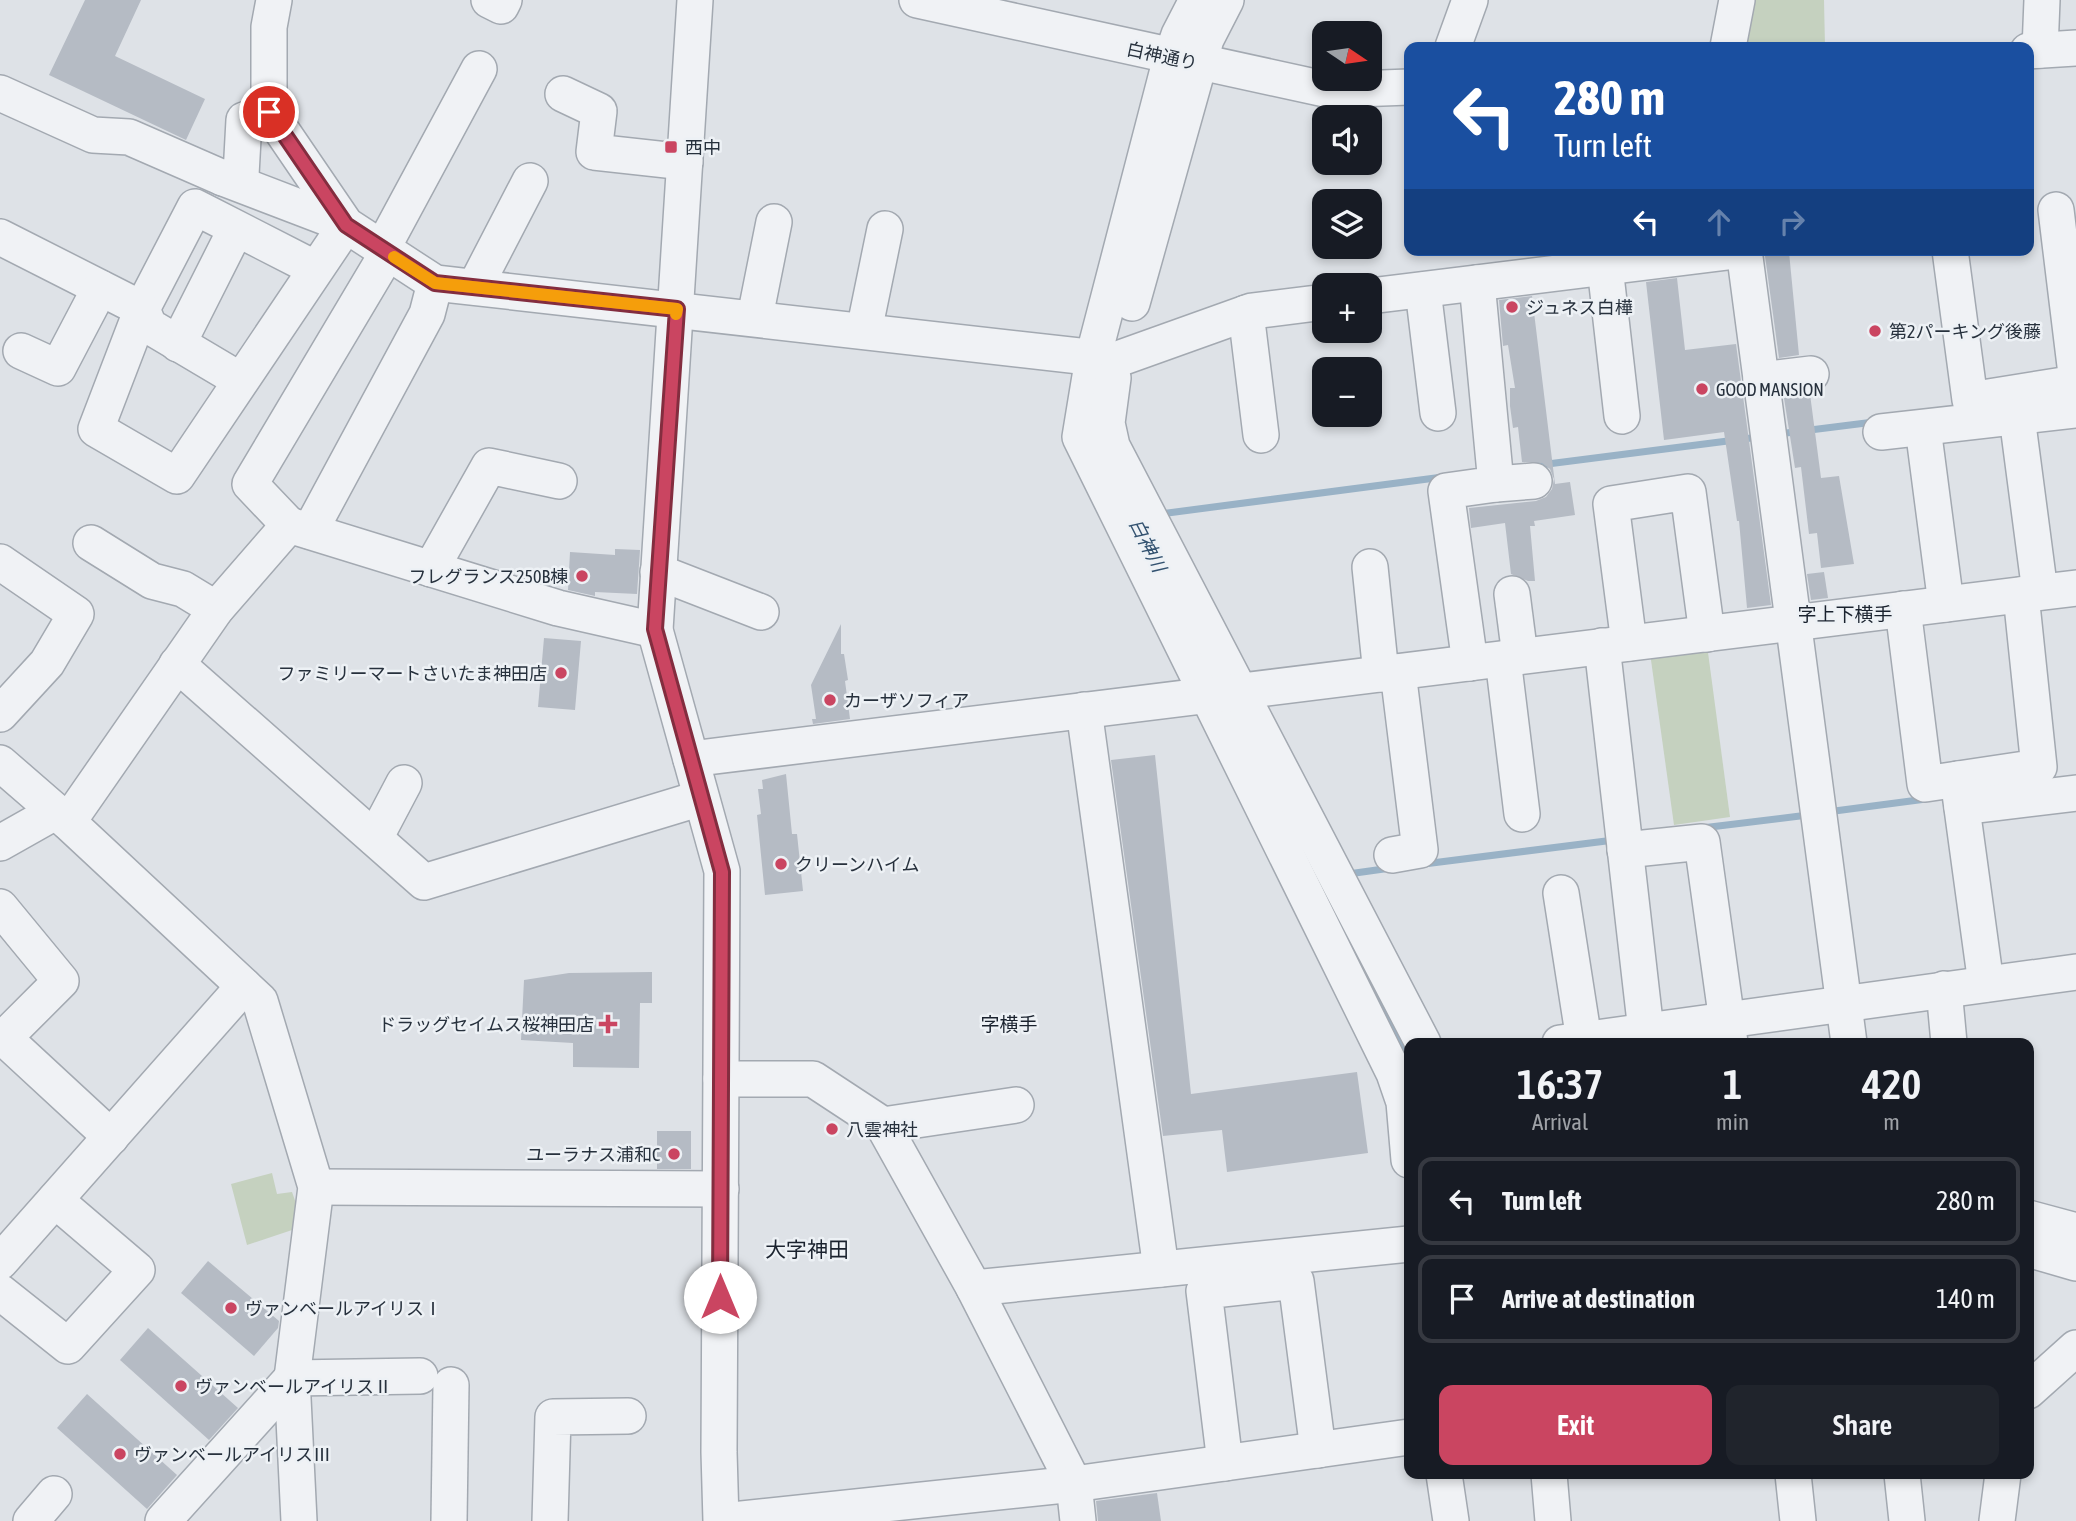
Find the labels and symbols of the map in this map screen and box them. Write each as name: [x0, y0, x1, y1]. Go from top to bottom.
north arrow: [1312, 21, 1382, 91]
street label: 白神通り: [1125, 38, 1199, 74]
pin: [239, 82, 299, 142]
place label: 西中: [685, 137, 721, 158]
marker: 西中: [663, 139, 679, 155]
place label: ジュネス白樺: [1526, 297, 1633, 318]
marker: ジュネス白樺: [1504, 299, 1520, 315]
place label: 第2パーキング後藤: [1889, 321, 2041, 342]
marker: 第2パーキング後藤: [1867, 323, 1883, 339]
place label: GOOD MANSION: [1716, 379, 1824, 400]
marker: GOOD MANSION: [1694, 381, 1710, 397]
water label: 白神川: [1125, 515, 1172, 577]
place label: フレグランス250B棟: [408, 566, 568, 587]
marker: フレグランス250B棟: [574, 568, 590, 584]
district label: 字上下横手: [1797, 603, 1893, 625]
place label: ファミリーマートさいたま神田店: [278, 663, 547, 684]
marker: ファミリーマートさいたま神田店: [553, 665, 569, 681]
place label: カーザソフィア: [844, 690, 969, 711]
marker: カーザソフィア: [822, 692, 838, 708]
place label: クリーンハイム: [795, 854, 919, 875]
marker: クリーンハイム: [773, 856, 789, 872]
district label: 字横手: [980, 1013, 1038, 1035]
place label: ドラッグセイムス桜神田店: [378, 1014, 594, 1035]
marker: ドラッグセイムス桜神田店: [600, 1016, 616, 1032]
place label: 八雲神社: [846, 1119, 918, 1140]
marker: 八雲神社: [824, 1121, 840, 1137]
place label: ユーラナス浦和C: [526, 1144, 660, 1165]
marker: ユーラナス浦和C: [666, 1146, 682, 1162]
district label: 大字神田: [765, 1237, 849, 1261]
position arrow: [683, 1260, 757, 1334]
place label: ヴァンベールアイリスⅠ: [245, 1298, 442, 1319]
marker: ヴァンベールアイリスⅠ: [223, 1300, 239, 1316]
place label: ヴァンベールアイリスⅡ: [195, 1376, 392, 1397]
marker: ヴァンベールアイリスⅡ: [173, 1378, 189, 1394]
place label: ヴァンベールアイリスⅢ: [134, 1444, 331, 1465]
marker: ヴァンベールアイリスⅢ: [112, 1446, 128, 1462]

